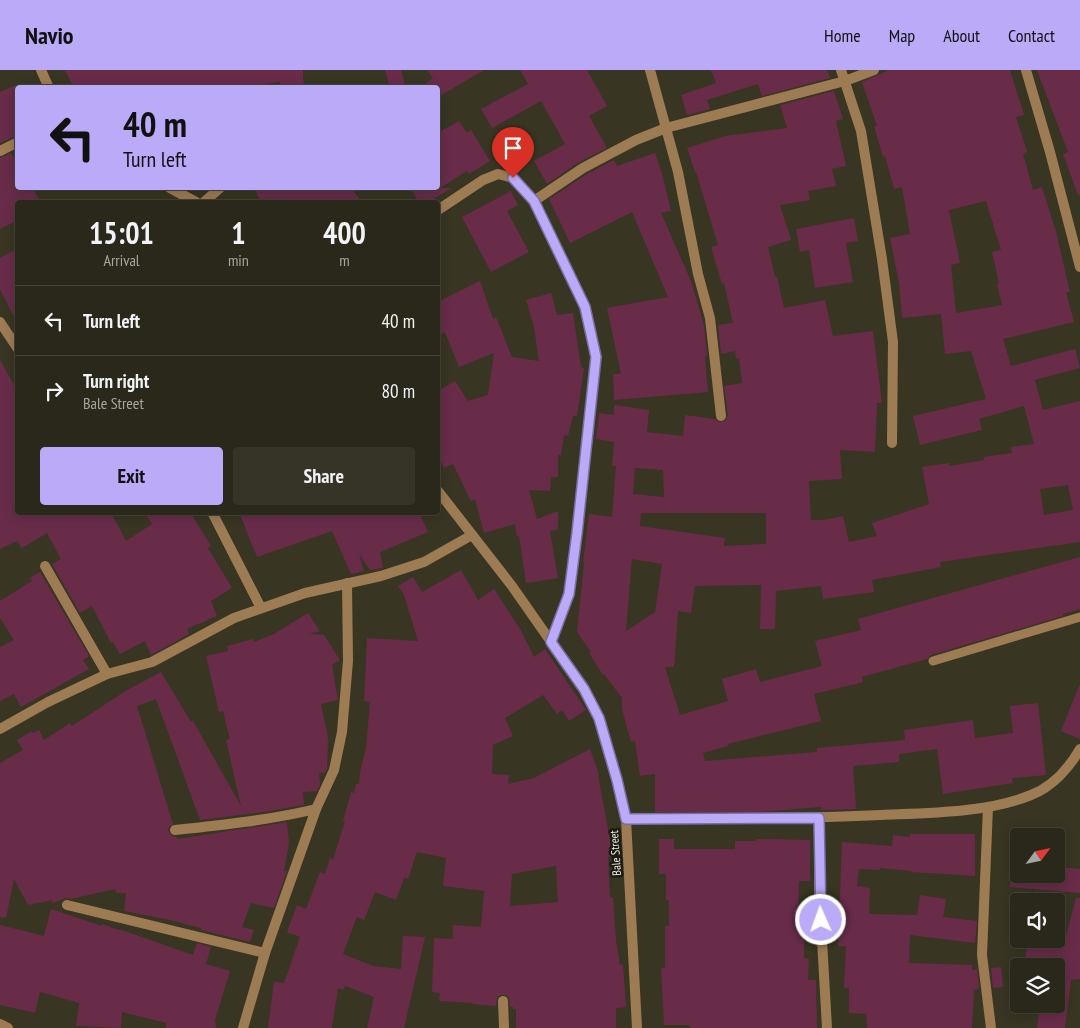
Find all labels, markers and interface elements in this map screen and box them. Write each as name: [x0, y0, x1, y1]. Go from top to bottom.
text: Navio: [25, 20, 74, 51]
text: Home: [824, 24, 861, 47]
text: Map: [889, 24, 915, 47]
text: About: [943, 24, 980, 47]
text: Contact: [1008, 24, 1055, 47]
text: 40 m: [123, 101, 187, 147]
icon: left: [40, 105, 105, 170]
pin: [492, 127, 534, 178]
icon: arrive: [499, 134, 527, 162]
text: Turn left: [123, 145, 187, 173]
text: 15:01: [89, 213, 154, 252]
text: 1: [231, 213, 246, 252]
text: 400: [323, 213, 366, 252]
text: Arrival: [103, 250, 140, 270]
text: min: [228, 250, 249, 270]
text: m: [339, 250, 350, 270]
icon: left: [40, 307, 68, 335]
text: Turn left: [83, 309, 140, 333]
text: 40 m: [382, 309, 415, 333]
text: Turn right: [83, 369, 149, 393]
icon: right: [40, 377, 68, 405]
text: 80 m: [382, 379, 415, 403]
text: Bale Street: [83, 393, 144, 413]
button: Exit: [40, 447, 223, 505]
button: Share: [233, 447, 415, 505]
north arrow: [1010, 828, 1065, 882]
map controls: [1010, 828, 1065, 1013]
street label: Bale Street: [606, 829, 624, 876]
position arrow: [794, 893, 846, 945]
button: sound: [1010, 893, 1065, 948]
button: layers: [1010, 958, 1065, 1013]

